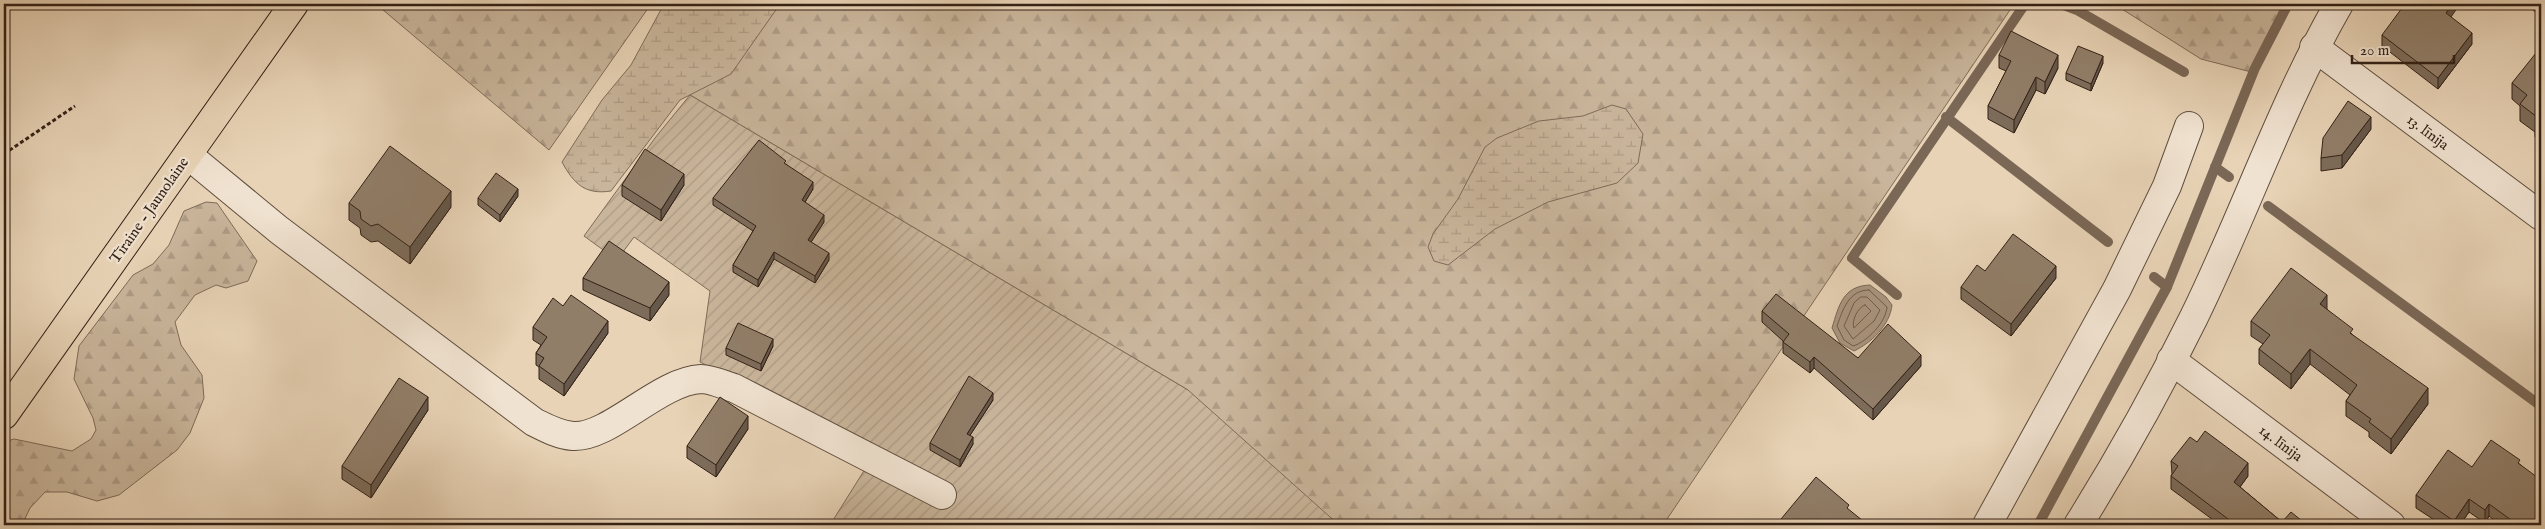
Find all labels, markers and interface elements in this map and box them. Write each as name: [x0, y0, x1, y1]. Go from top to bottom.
scale bar: [2352, 32, 2455, 64]
text: 20 m: [2360, 41, 2390, 60]
street label: 13. līnija: [2403, 110, 2453, 155]
street label: Tīraine - Jaunolaine: [106, 153, 193, 267]
street label: 14. līnija: [2255, 421, 2307, 466]

